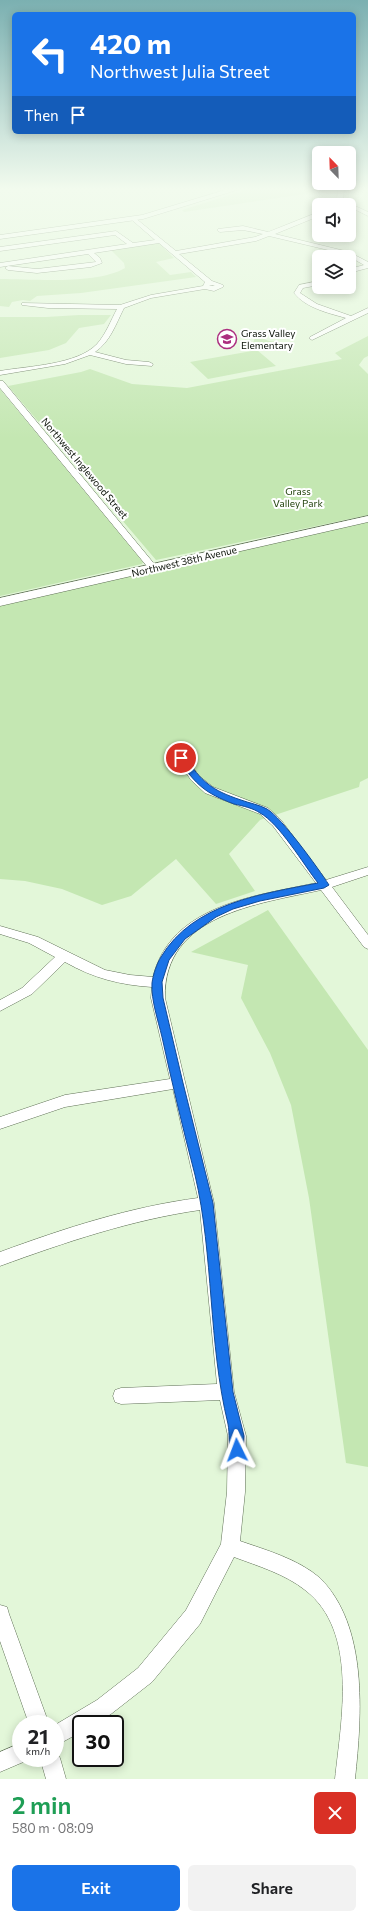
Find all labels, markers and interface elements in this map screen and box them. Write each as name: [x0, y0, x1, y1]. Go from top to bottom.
text: 420 m: [90, 26, 171, 60]
icon: left: [24, 28, 76, 80]
text: Northwest Julia Street: [90, 60, 270, 82]
icon: arrive: [67, 104, 89, 126]
text: Then: [24, 106, 59, 124]
north arrow: [312, 146, 356, 190]
map controls: [312, 146, 356, 294]
button: sound: [312, 198, 356, 242]
button: layers: [312, 250, 356, 294]
place label: Grass Valley Elementary: [241, 327, 295, 351]
school or university icon: Grass Valley Elementary: [216, 328, 238, 350]
street label: Northwest Inglewood Street: [39, 415, 131, 521]
park label: Grass Valley Park: [273, 485, 323, 509]
street label: Northwest 38th Avenue: [130, 543, 238, 579]
pin: [164, 741, 198, 775]
icon: arrive: [170, 747, 192, 769]
position arrow: [216, 1429, 258, 1471]
speed limit sign: 30: [72, 1715, 124, 1767]
text: 21: [28, 1724, 48, 1748]
text: km/h: [26, 1745, 50, 1757]
text: 2 min: [12, 1790, 71, 1819]
button: close: [314, 1792, 356, 1834]
text: 580 m · 08:09: [12, 1820, 94, 1836]
button: Exit: [12, 1865, 180, 1911]
button: Share: [188, 1865, 356, 1911]

